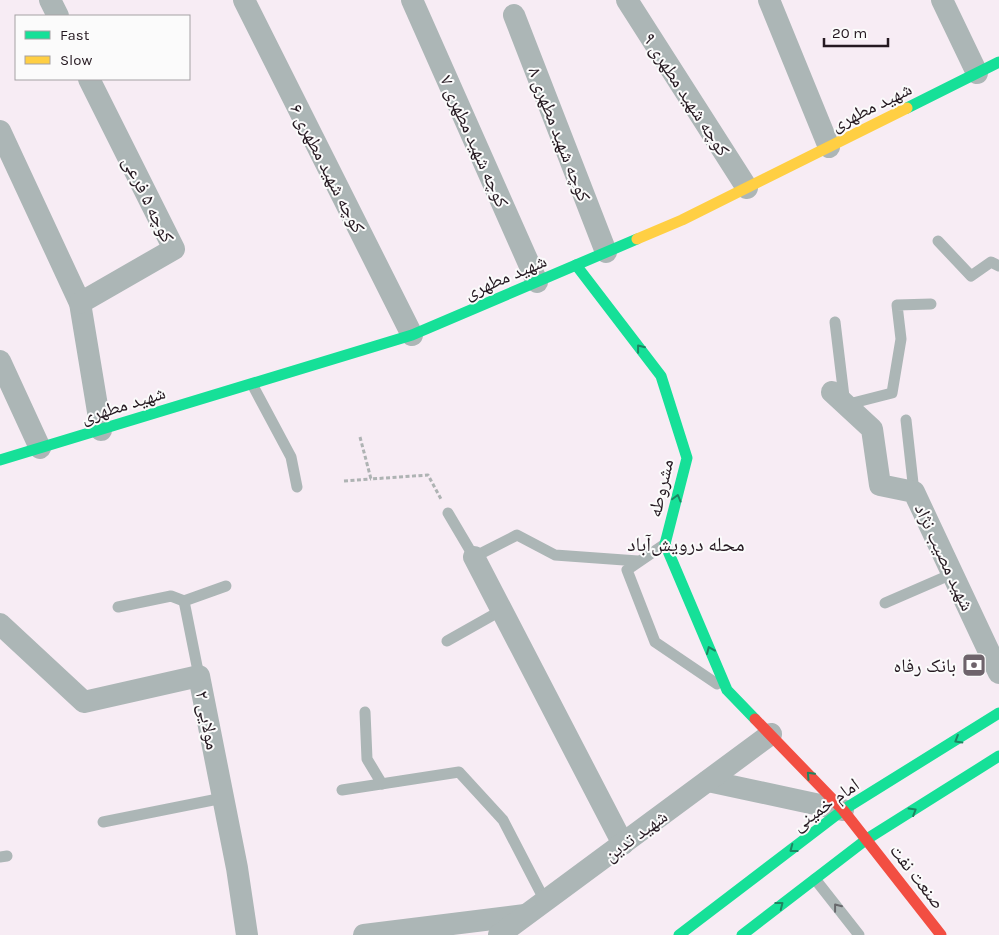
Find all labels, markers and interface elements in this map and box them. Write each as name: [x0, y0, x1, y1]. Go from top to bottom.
legend: [15, 15, 190, 80]
scale bar: [824, 15, 888, 47]
text: 20 m: [832, 24, 867, 42]
text: Fast: [60, 26, 90, 44]
street label: کوچه شهید مطهری ۹: [638, 29, 734, 160]
text: Slow: [60, 51, 92, 69]
street label: کوچه شهید مطهری ۸: [523, 64, 595, 205]
street label: کوچه شهید مطهری ۷: [435, 72, 513, 211]
street label: شهید مطهری: [827, 78, 916, 136]
street label: کوچه شهید مطهری ۶: [285, 100, 369, 237]
street label: کوچه ۵ فرعی: [118, 153, 178, 246]
street label: شهید مطهری: [461, 250, 550, 304]
one-way arrow: [636, 345, 645, 354]
street label: شهید مطهری: [78, 382, 168, 428]
street label: مشروطه: [644, 457, 678, 519]
one-way arrow: [671, 495, 681, 503]
street label: شهید مصیب نژاد: [910, 500, 979, 615]
district label: محله درویش‌آباد: [627, 533, 745, 556]
one-way arrow: [705, 646, 716, 655]
bank icon: بانک رفاه: [961, 652, 987, 678]
place label: بانک رفاه: [894, 655, 956, 677]
street label: مولایی ۲: [190, 689, 224, 752]
one-way arrow: [954, 733, 963, 743]
one-way arrow: [807, 772, 816, 781]
street label: امام خمینی: [788, 774, 865, 838]
street label: شهید تدین: [599, 805, 672, 866]
one-way arrow: [907, 808, 916, 818]
street label: صنعت نفت: [885, 840, 949, 914]
one-way arrow: [790, 843, 799, 851]
one-way arrow: [775, 902, 784, 911]
one-way arrow: [835, 904, 843, 913]

